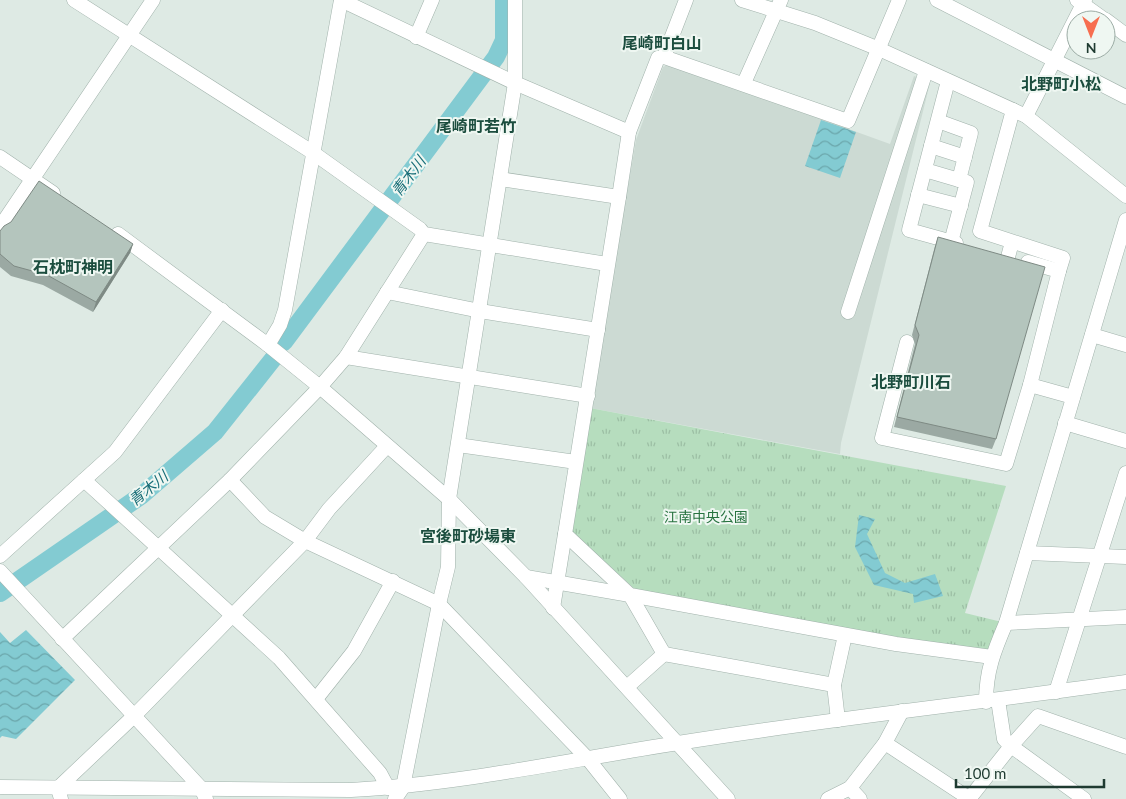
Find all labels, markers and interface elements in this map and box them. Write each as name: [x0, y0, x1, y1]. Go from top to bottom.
north arrow: [1066, 10, 1116, 60]
district label: 尾崎町白山: [622, 33, 702, 52]
text: N: [1086, 40, 1096, 57]
district label: 北野町小松: [1021, 74, 1101, 93]
district label: 尾崎町若竹: [436, 116, 516, 135]
water label: 青木川: [387, 151, 430, 199]
district label: 石枕町神明: [33, 257, 113, 276]
district label: 北野町川石: [871, 372, 951, 391]
water label: 青木川: [125, 466, 173, 509]
park label: 江南中央公園: [664, 508, 748, 525]
district label: 宮後町砂場東: [420, 526, 516, 545]
scale bar: [956, 756, 1104, 788]
text: 100 m: [964, 764, 1006, 782]

